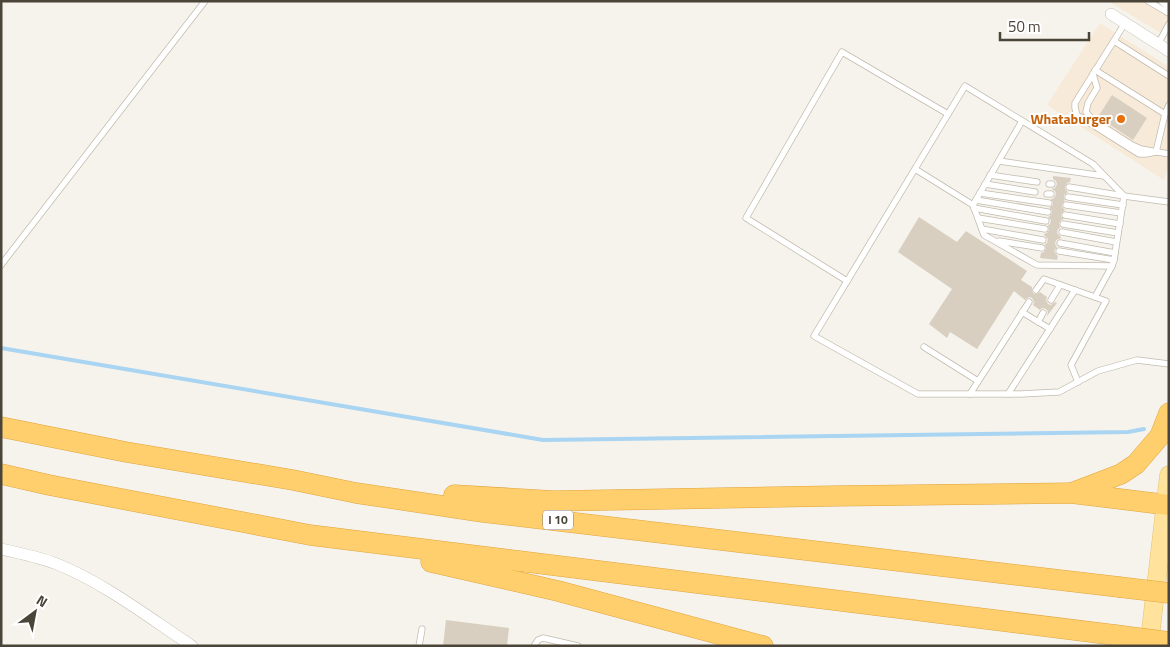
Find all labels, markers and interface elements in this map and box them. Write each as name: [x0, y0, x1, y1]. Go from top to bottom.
scale bar: [1000, 10, 1089, 42]
text: 50 m: [1008, 15, 1041, 38]
place label: Whataburger: [1030, 108, 1111, 129]
marker: Whataburger: [1115, 113, 1127, 125]
road number: I 10: [543, 510, 573, 530]
north arrow: [10, 587, 60, 637]
text: N: [32, 589, 52, 612]

